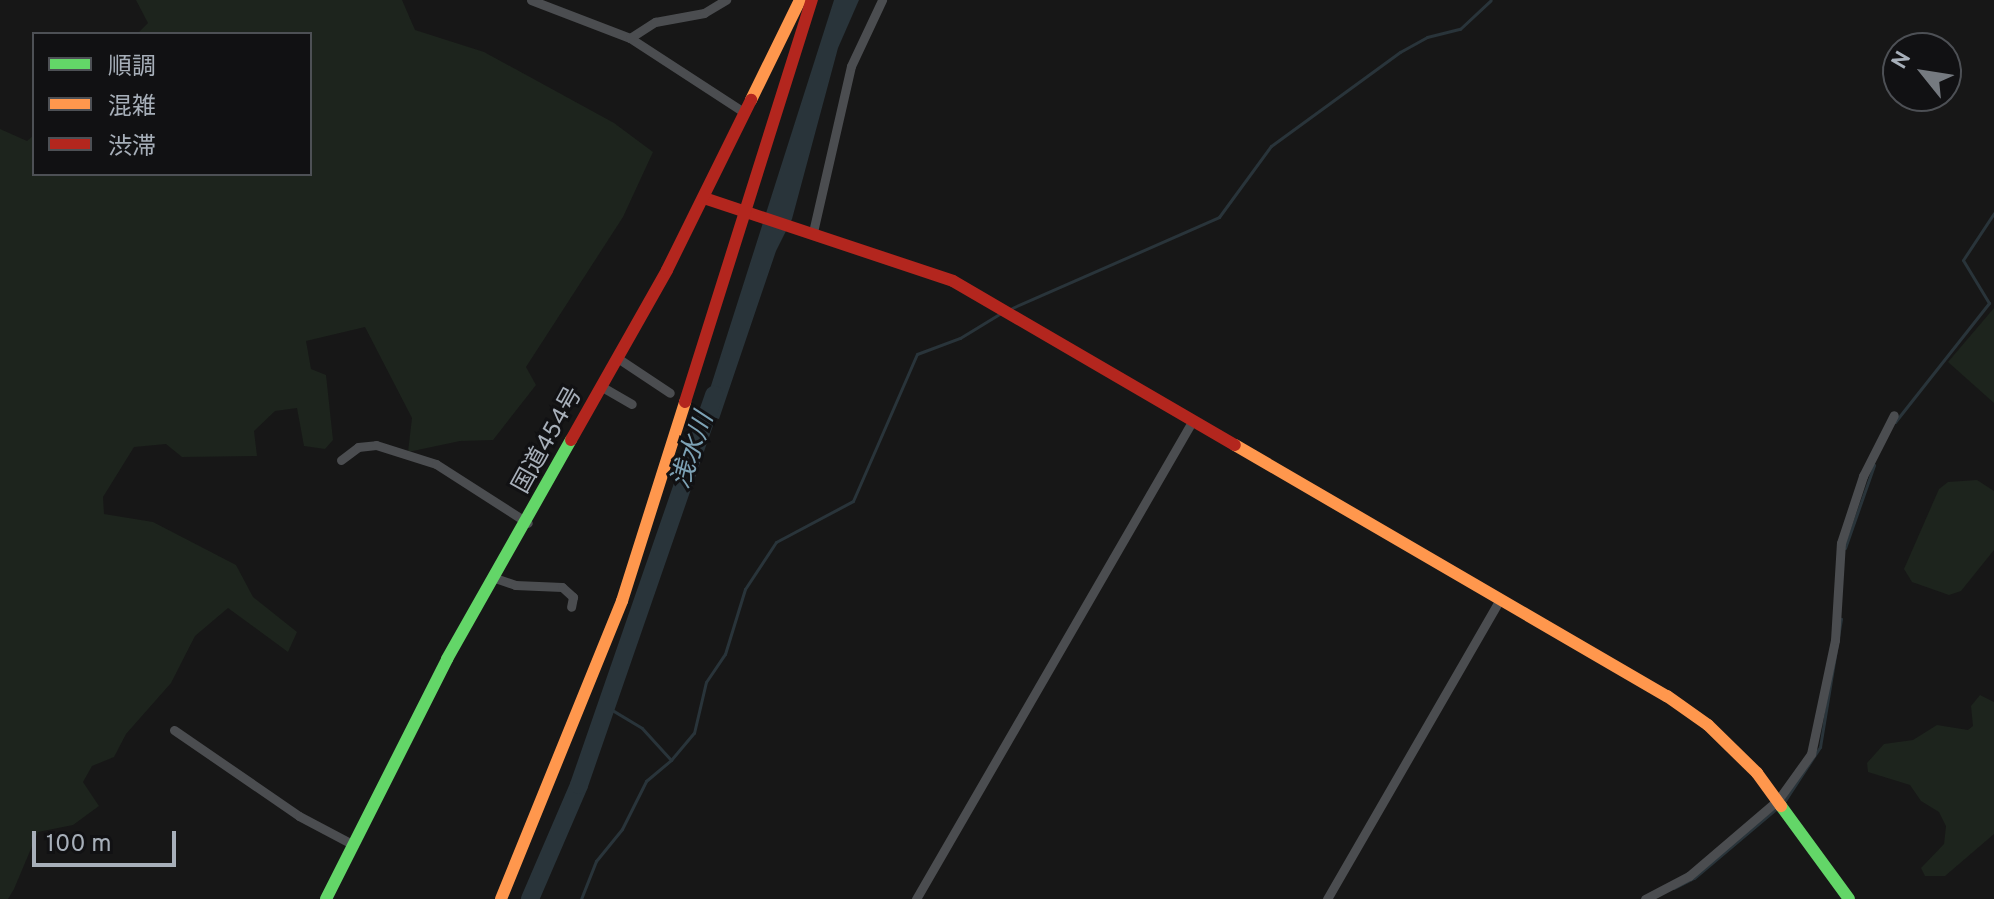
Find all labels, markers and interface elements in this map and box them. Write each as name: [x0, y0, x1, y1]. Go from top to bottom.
legend: [32, 32, 312, 176]
north arrow: [1882, 32, 1962, 112]
text: N: [1887, 47, 1918, 74]
text: 順調: [108, 53, 156, 83]
text: 混雑: [108, 93, 156, 123]
text: 渋滞: [108, 133, 156, 163]
street label: 国道454号: [508, 383, 590, 499]
water label: 浅水川: [667, 409, 721, 493]
scale bar: [36, 815, 180, 865]
text: 100 m: [46, 830, 112, 860]

